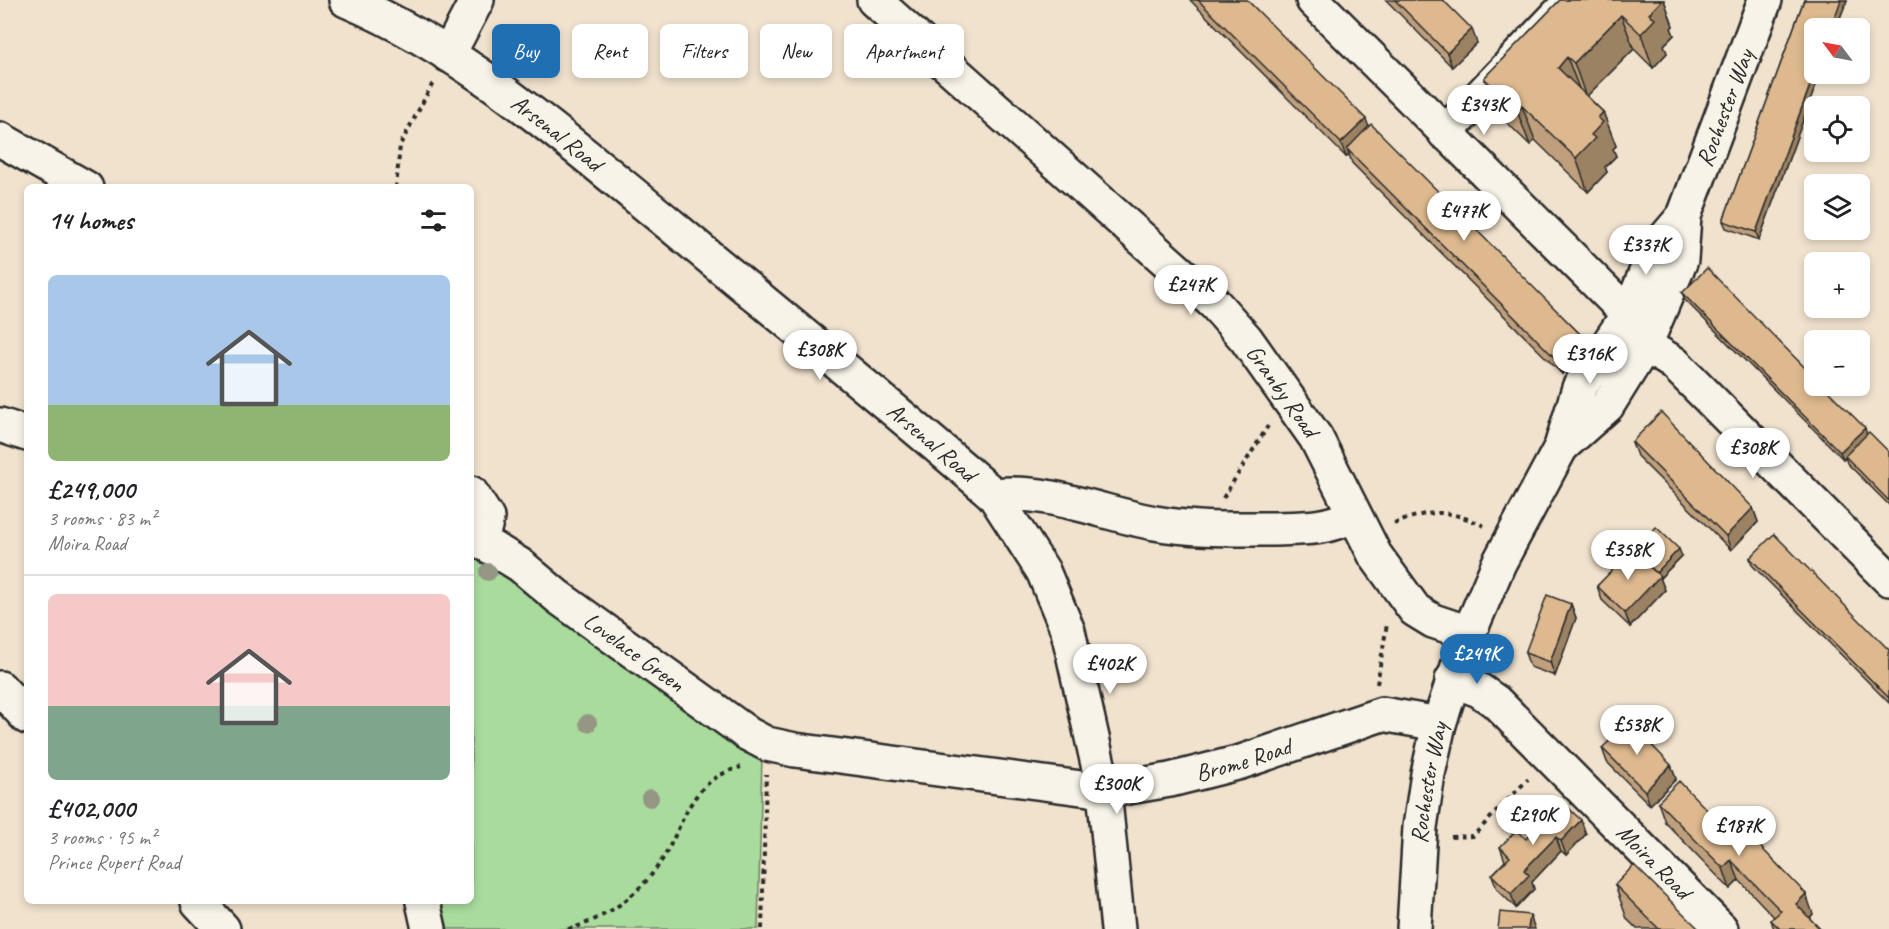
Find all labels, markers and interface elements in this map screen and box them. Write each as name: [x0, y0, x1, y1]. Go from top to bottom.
north arrow: [1804, 18, 1870, 84]
map controls: [1804, 18, 1870, 396]
chip: Buy: [492, 24, 560, 78]
chip: Rent: [572, 24, 648, 78]
chip: Filters: [660, 24, 748, 78]
chip: New: [760, 24, 832, 78]
chip: Apartment: [844, 24, 964, 78]
street label: Rochester Way: [1689, 43, 1761, 171]
pin: £343K: [1442, 85, 1526, 136]
street label: Arsenal Road: [505, 88, 611, 180]
text: £343K: [1461, 92, 1507, 117]
button: locate: [1804, 96, 1870, 162]
button: layers: [1804, 174, 1870, 240]
pin: £477K: [1422, 191, 1506, 242]
text: £477K: [1441, 198, 1487, 223]
text: 14 homes: [48, 204, 133, 237]
icon: filters: [417, 204, 450, 237]
pin: £337K: [1604, 225, 1688, 276]
text: £337K: [1623, 232, 1669, 257]
button: +: [1804, 252, 1870, 318]
pin: £247K: [1149, 265, 1233, 316]
text: £247K: [1168, 272, 1214, 297]
icon: home: [195, 314, 303, 422]
pin: £308K: [778, 330, 862, 381]
button: −: [1804, 330, 1870, 396]
pin: £316K: [1548, 334, 1632, 385]
text: £308K: [797, 337, 843, 362]
street label: Granby Road: [1240, 339, 1328, 446]
text: £316K: [1567, 341, 1613, 366]
street label: Arsenal Road: [881, 396, 985, 491]
pin: £308K: [1711, 428, 1795, 479]
text: £308K: [1730, 435, 1776, 460]
text: £249,000: [48, 473, 135, 506]
text: 3 rooms · 83 m²: [48, 506, 156, 531]
pin: £358K: [1586, 530, 1670, 581]
text: Moira Road: [48, 531, 126, 556]
text: £358K: [1605, 537, 1651, 562]
street label: Lovelace Green: [578, 605, 691, 699]
icon: home: [195, 633, 303, 741]
pin: £249K: [1435, 634, 1519, 685]
text: £249K: [1454, 641, 1500, 666]
pin: £402K: [1068, 644, 1152, 695]
text: £402K: [1087, 651, 1133, 676]
pin: £538K: [1595, 705, 1679, 756]
text: £538K: [1614, 712, 1660, 737]
street label: Rochester Way: [1404, 718, 1454, 844]
street label: Brome Road: [1192, 730, 1298, 788]
pin: £300K: [1075, 764, 1159, 815]
text: £300K: [1094, 771, 1140, 796]
text: £402,000: [48, 792, 135, 825]
pin: £290K: [1491, 795, 1575, 846]
text: £290K: [1510, 802, 1556, 827]
pin: £187K: [1697, 806, 1781, 857]
text: £187K: [1716, 813, 1762, 838]
street label: Moira Road: [1610, 817, 1700, 908]
text: 3 rooms · 95 m²: [48, 825, 156, 850]
text: Prince Rupert Road: [48, 850, 180, 875]

